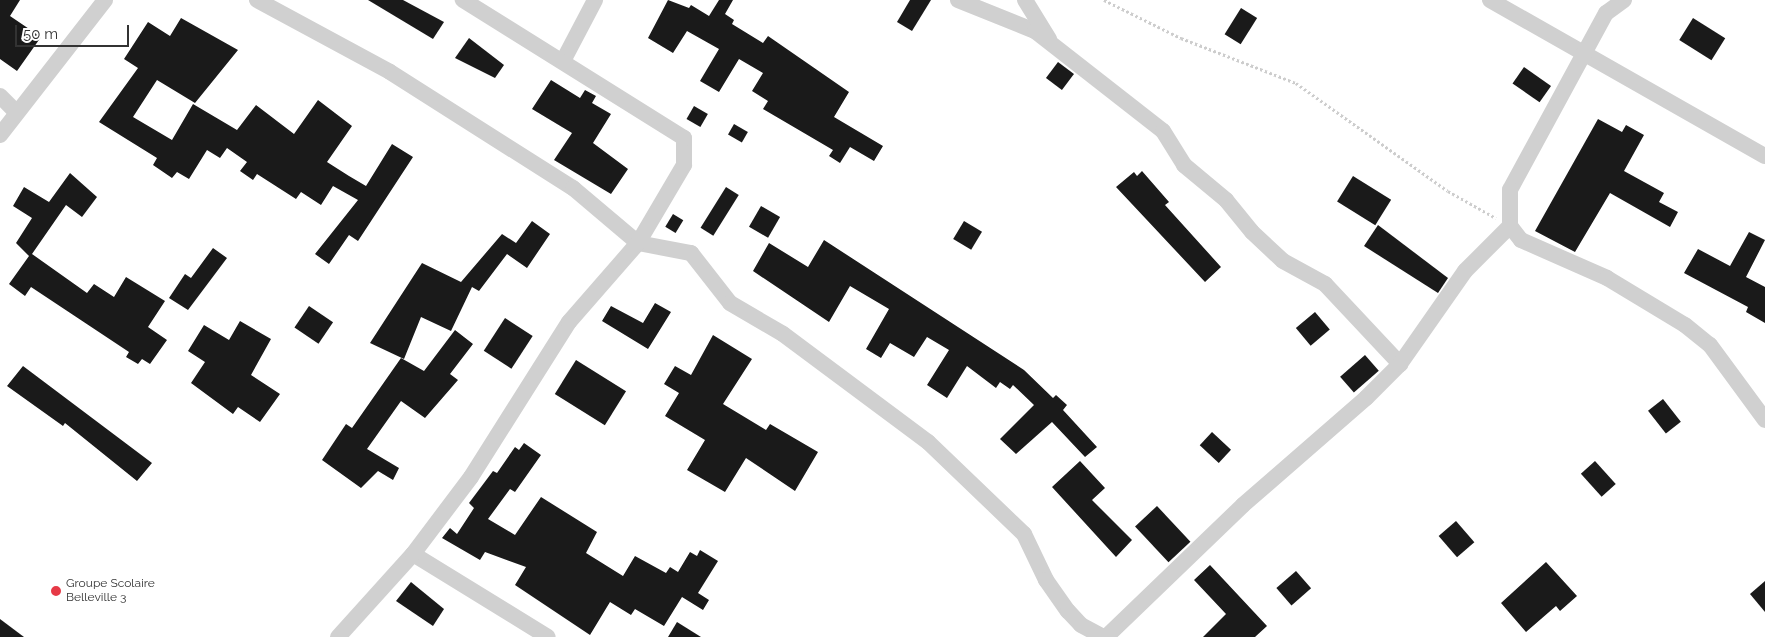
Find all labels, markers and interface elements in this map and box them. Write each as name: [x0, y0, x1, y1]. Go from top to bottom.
scale bar: [18, 15, 131, 47]
text: 50 m: [23, 25, 58, 43]
place label: Groupe Scolaire Belleville 3: [66, 577, 155, 605]
marker: Groupe Scolaire Belleville 3: [50, 585, 62, 597]

